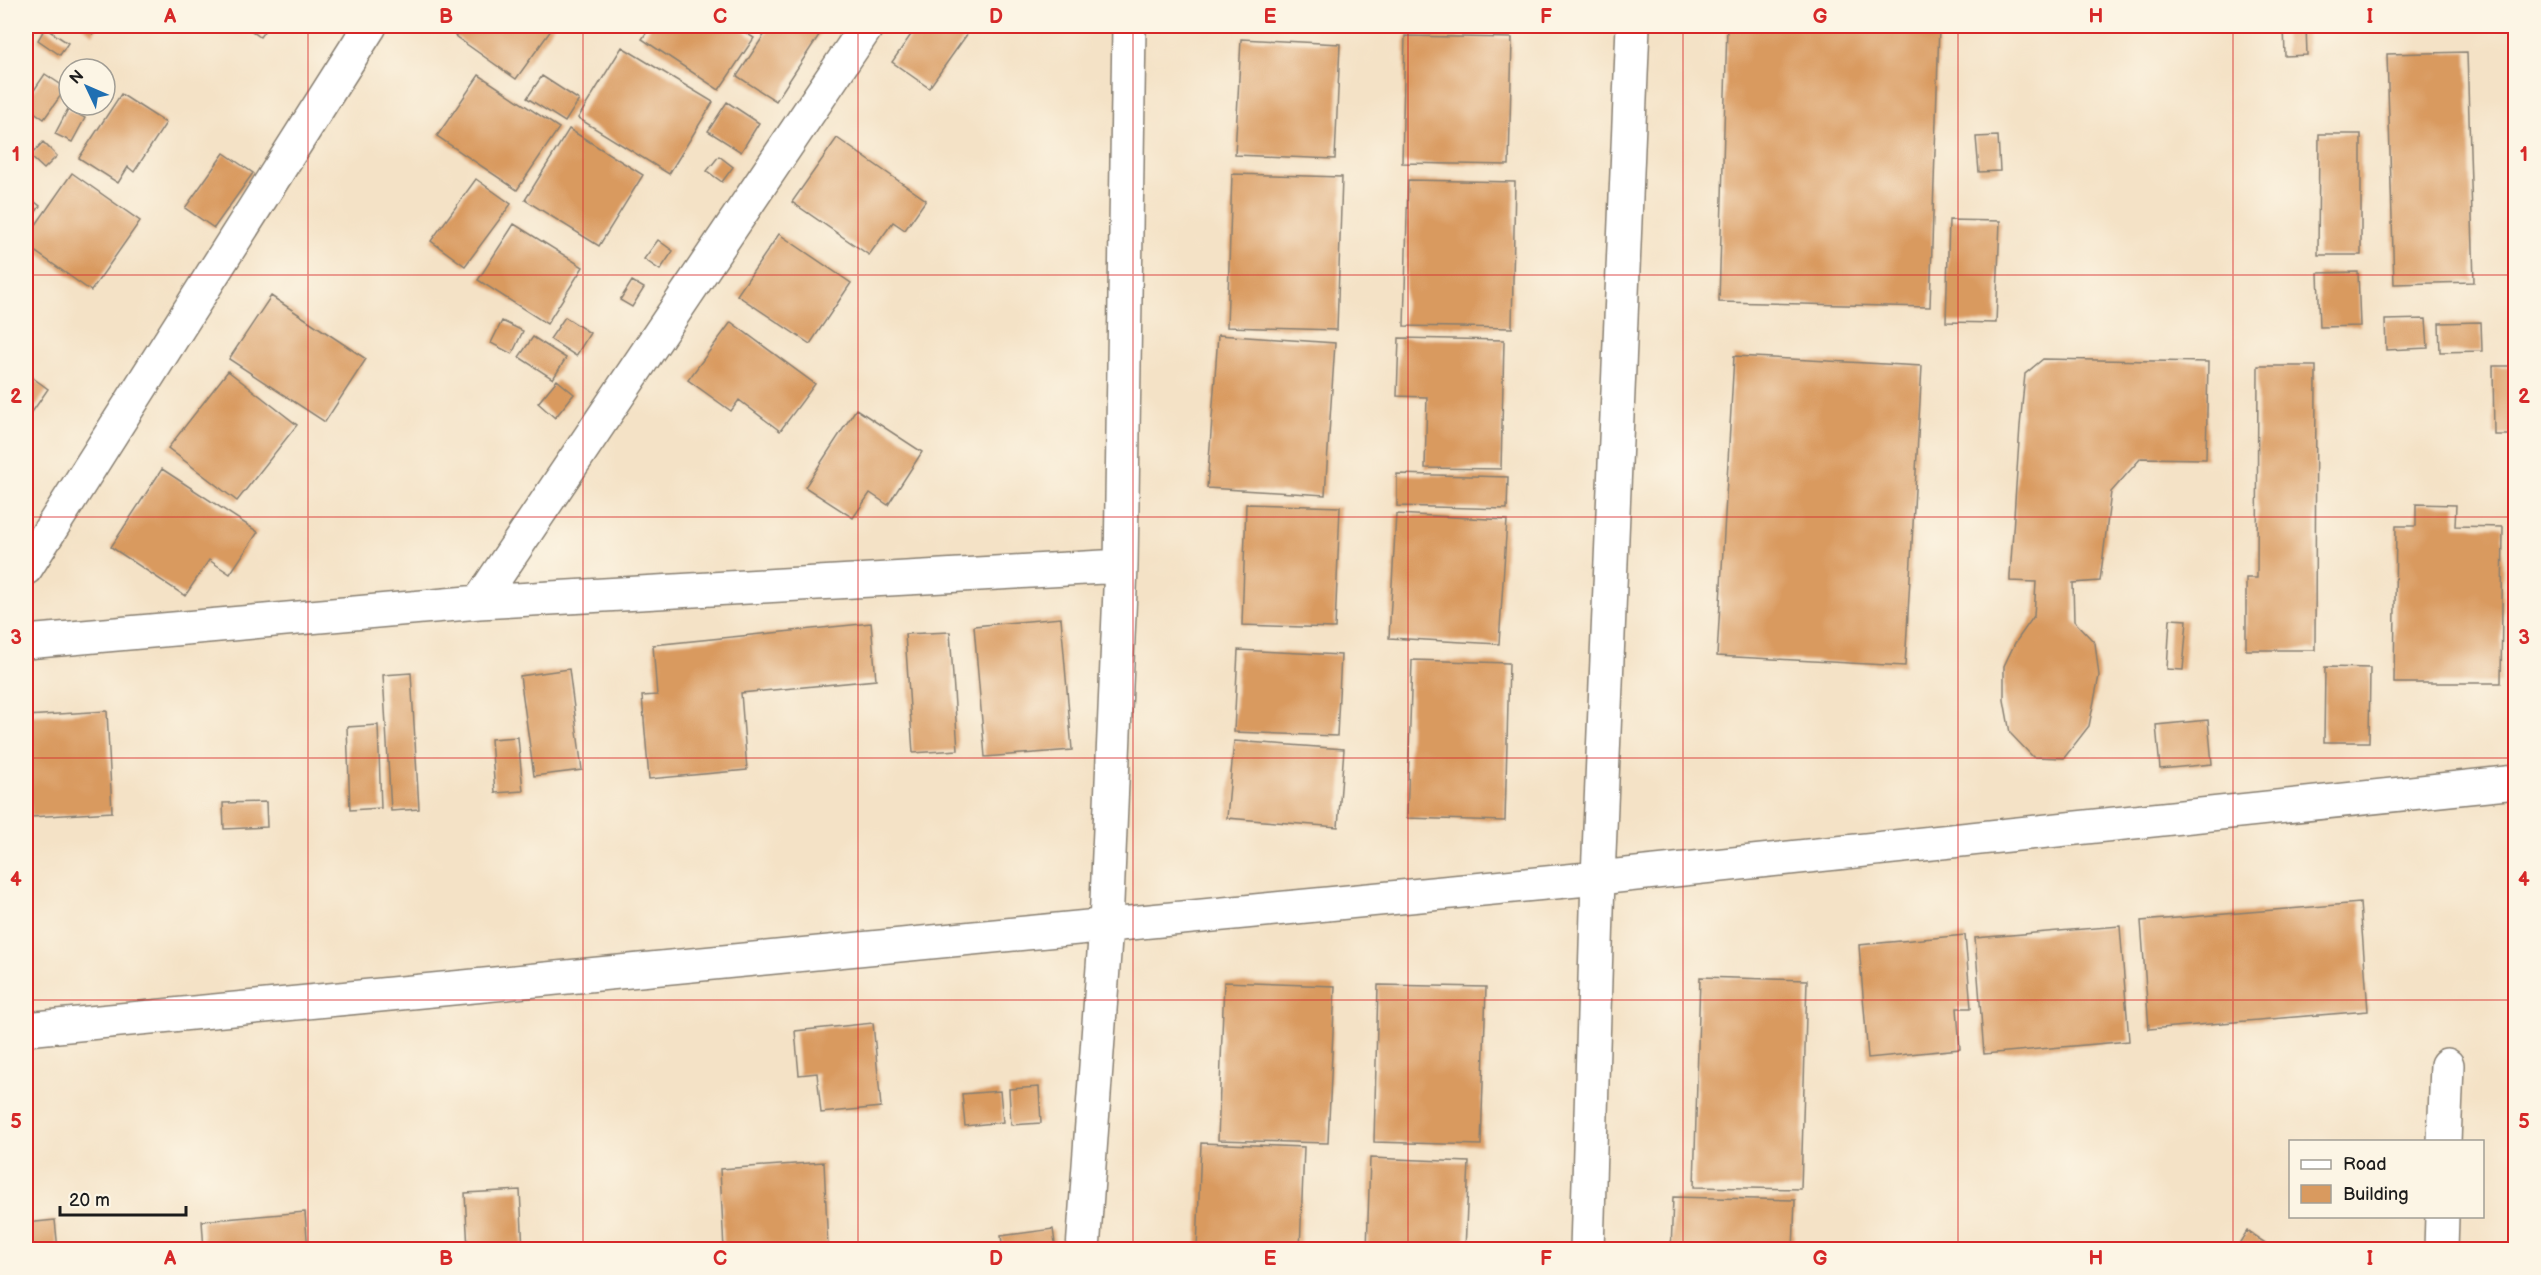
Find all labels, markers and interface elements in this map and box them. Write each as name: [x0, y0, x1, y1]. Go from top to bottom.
text: A: [163, 5, 177, 29]
text: B: [439, 5, 453, 29]
text: C: [713, 5, 727, 29]
text: D: [989, 5, 1003, 29]
text: E: [1264, 5, 1277, 29]
text: F: [1540, 5, 1552, 29]
text: G: [1813, 5, 1828, 29]
text: H: [2089, 5, 2103, 29]
text: I: [2367, 5, 2373, 29]
north arrow: [57, 57, 117, 117]
text: N: [66, 67, 88, 89]
text: 1: [12, 143, 20, 167]
text: 1: [2520, 143, 2528, 167]
text: 2: [10, 385, 22, 409]
text: 2: [2518, 385, 2530, 409]
text: 3: [10, 626, 22, 650]
text: 3: [2518, 626, 2530, 650]
text: 4: [10, 868, 22, 892]
text: 4: [2518, 868, 2530, 892]
text: 5: [10, 1110, 22, 1134]
text: 5: [2518, 1110, 2530, 1134]
legend: [2289, 1140, 2484, 1218]
text: Road: [2343, 1154, 2387, 1175]
scale bar: [60, 1179, 186, 1217]
text: Building: [2343, 1184, 2409, 1205]
text: 20 m: [69, 1190, 110, 1211]
text: A: [163, 1247, 177, 1271]
text: B: [439, 1247, 453, 1271]
text: C: [713, 1247, 727, 1271]
text: D: [989, 1247, 1003, 1271]
text: E: [1264, 1247, 1277, 1271]
text: F: [1540, 1247, 1552, 1271]
text: G: [1813, 1247, 1828, 1271]
text: H: [2089, 1247, 2103, 1271]
text: I: [2367, 1247, 2373, 1271]

